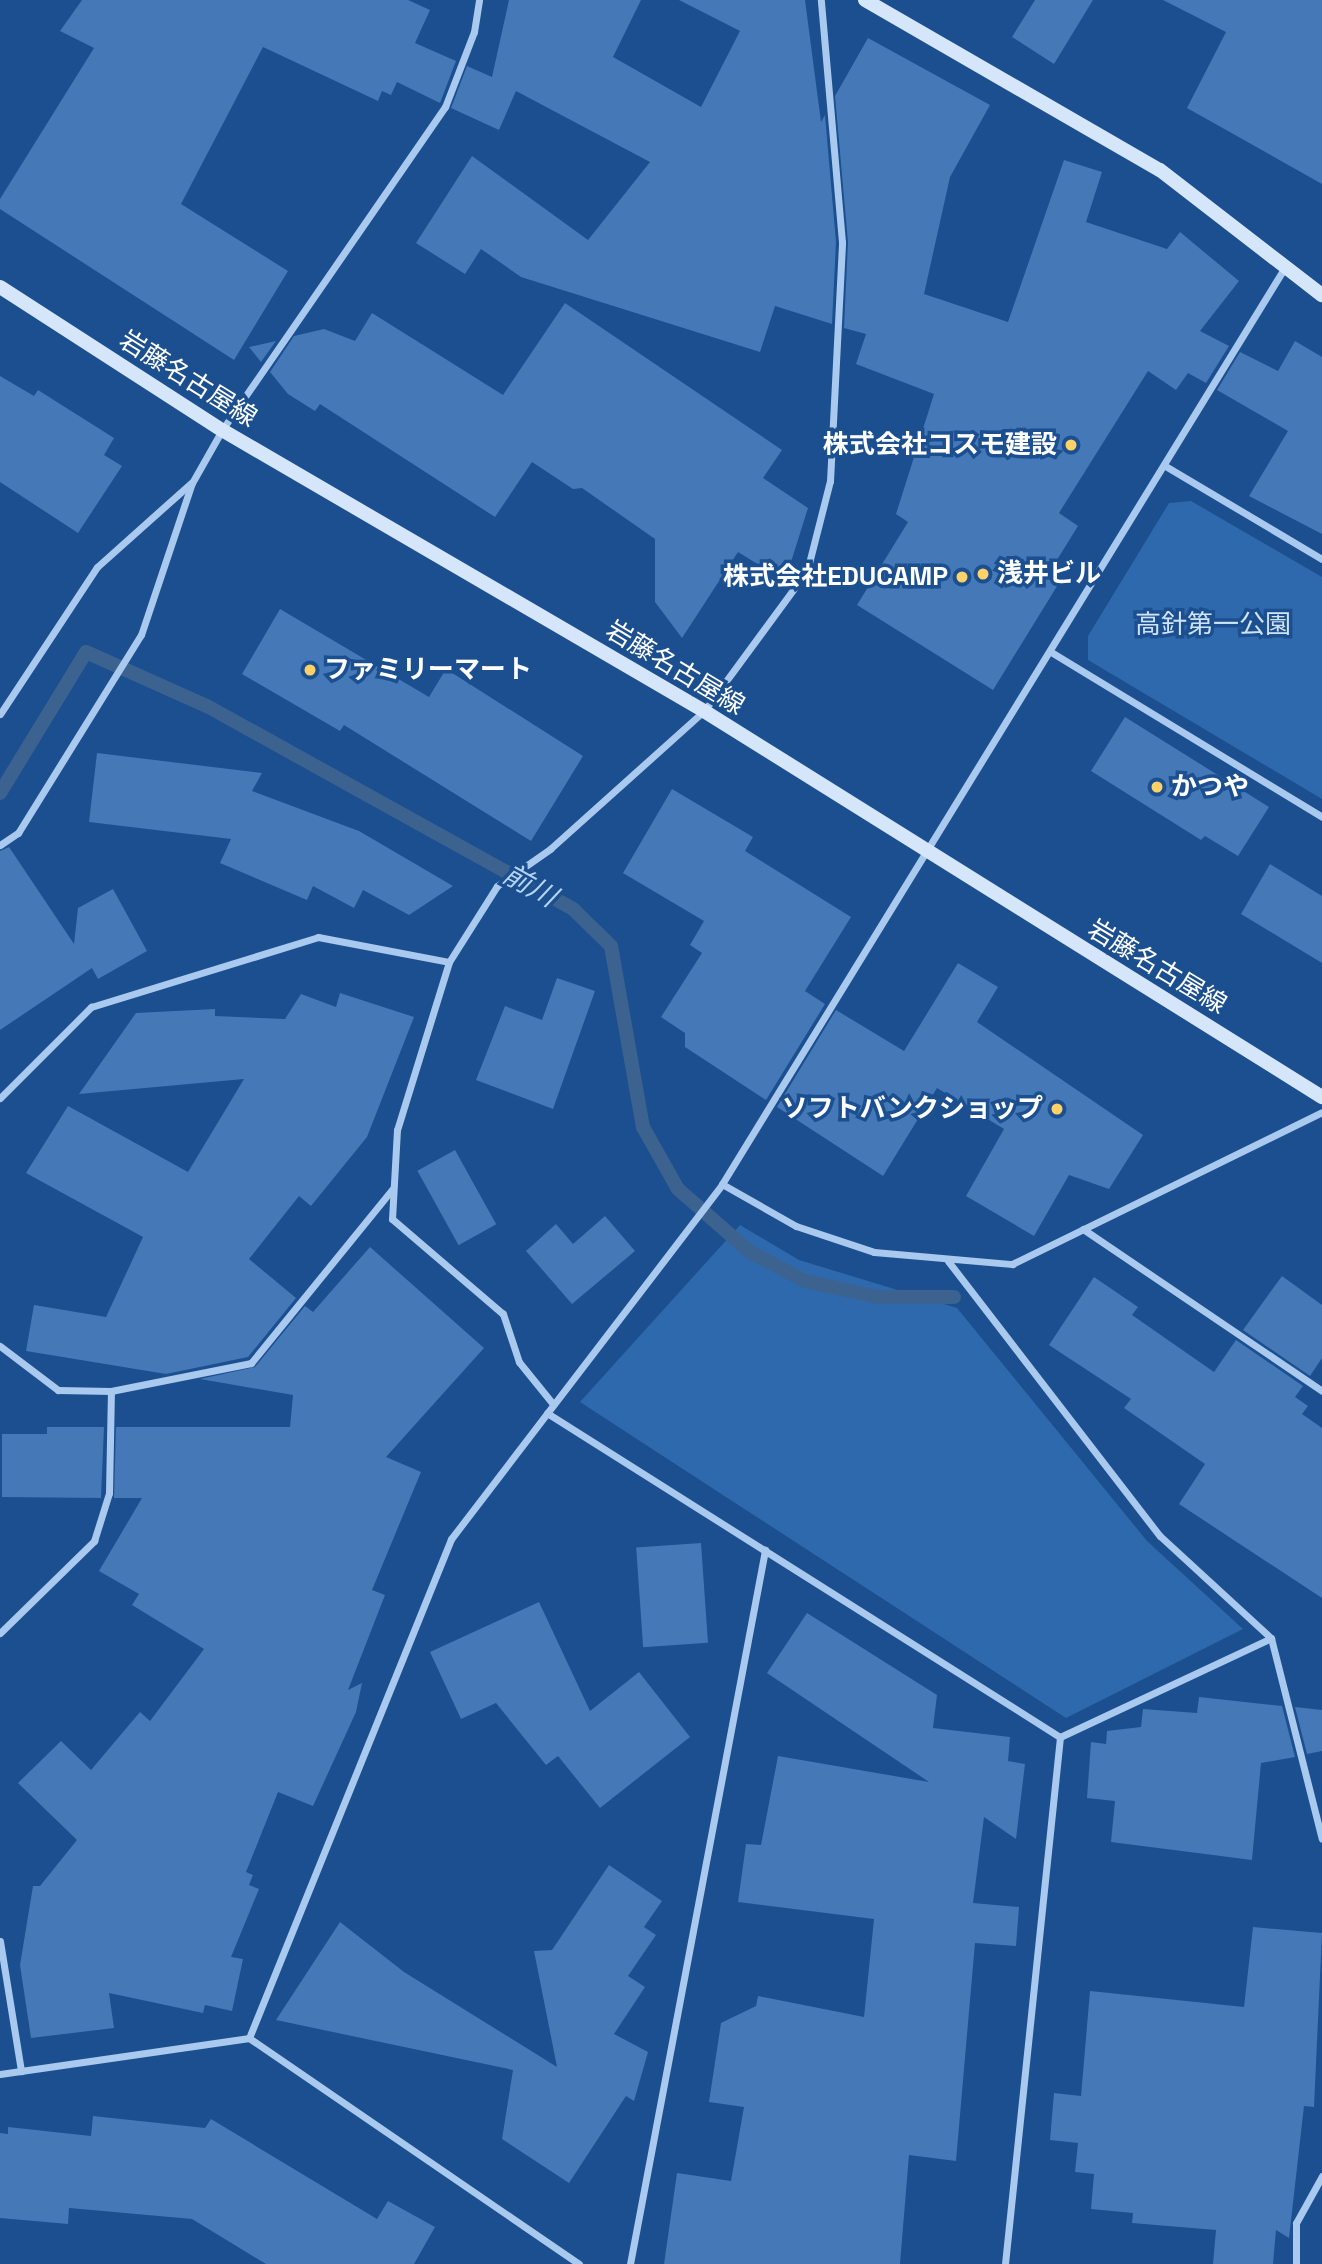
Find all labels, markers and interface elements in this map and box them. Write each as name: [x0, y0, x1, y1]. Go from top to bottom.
street label: 岩藤名古屋線: [114, 324, 262, 434]
place label: 株式会社コスモ建設: [823, 429, 1057, 461]
marker: 株式会社コスモ建設: [1063, 437, 1079, 453]
place label: 浅井ビル: [997, 558, 1101, 590]
place label: 株式会社EDUCAMP: [723, 561, 948, 593]
marker: 浅井ビル: [975, 566, 991, 582]
marker: 株式会社EDUCAMP: [954, 569, 970, 585]
park label: 高針第一公園: [1135, 609, 1291, 641]
street label: 岩藤名古屋線: [600, 614, 750, 722]
place label: ファミリーマート: [324, 654, 532, 686]
marker: ファミリーマート: [302, 662, 318, 678]
place label: かつや: [1171, 771, 1249, 803]
marker: かつや: [1149, 779, 1165, 795]
water label: 前川: [497, 857, 563, 913]
street label: 岩藤名古屋線: [1082, 913, 1232, 1021]
place label: ソフトバンクショップ: [783, 1093, 1043, 1125]
marker: ソフトバンクショップ: [1049, 1101, 1065, 1117]

